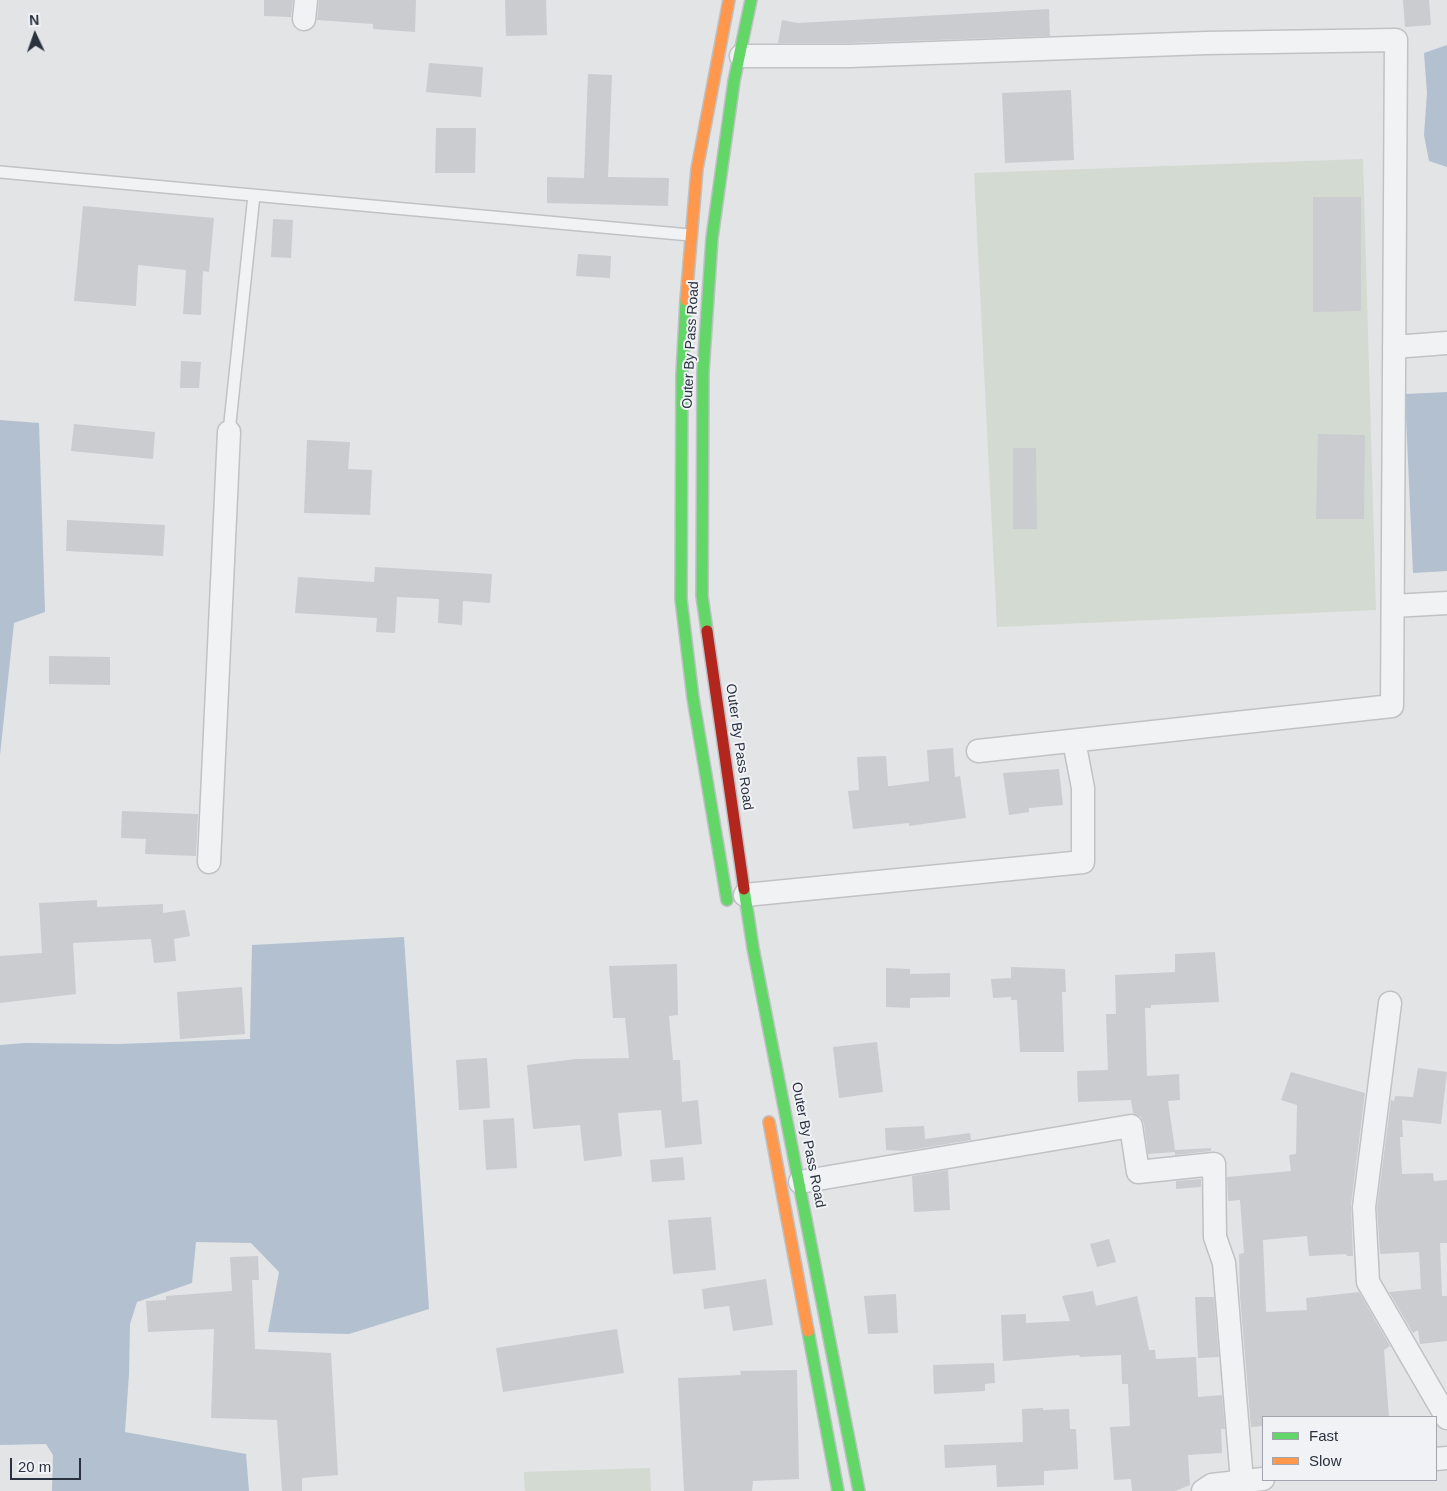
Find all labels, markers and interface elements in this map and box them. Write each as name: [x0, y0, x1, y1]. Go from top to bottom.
north arrow: [10, 10, 60, 60]
text: N: [29, 12, 40, 28]
street label: Outer By Pass Road: [679, 281, 703, 409]
street label: Outer By Pass Road: [722, 683, 756, 811]
street label: Outer By Pass Road: [788, 1081, 828, 1209]
legend: [1262, 1416, 1437, 1481]
text: Fast: [1309, 1427, 1338, 1444]
scale bar: [12, 1448, 84, 1480]
text: Slow: [1309, 1452, 1342, 1469]
text: 20 m: [18, 1458, 51, 1475]

